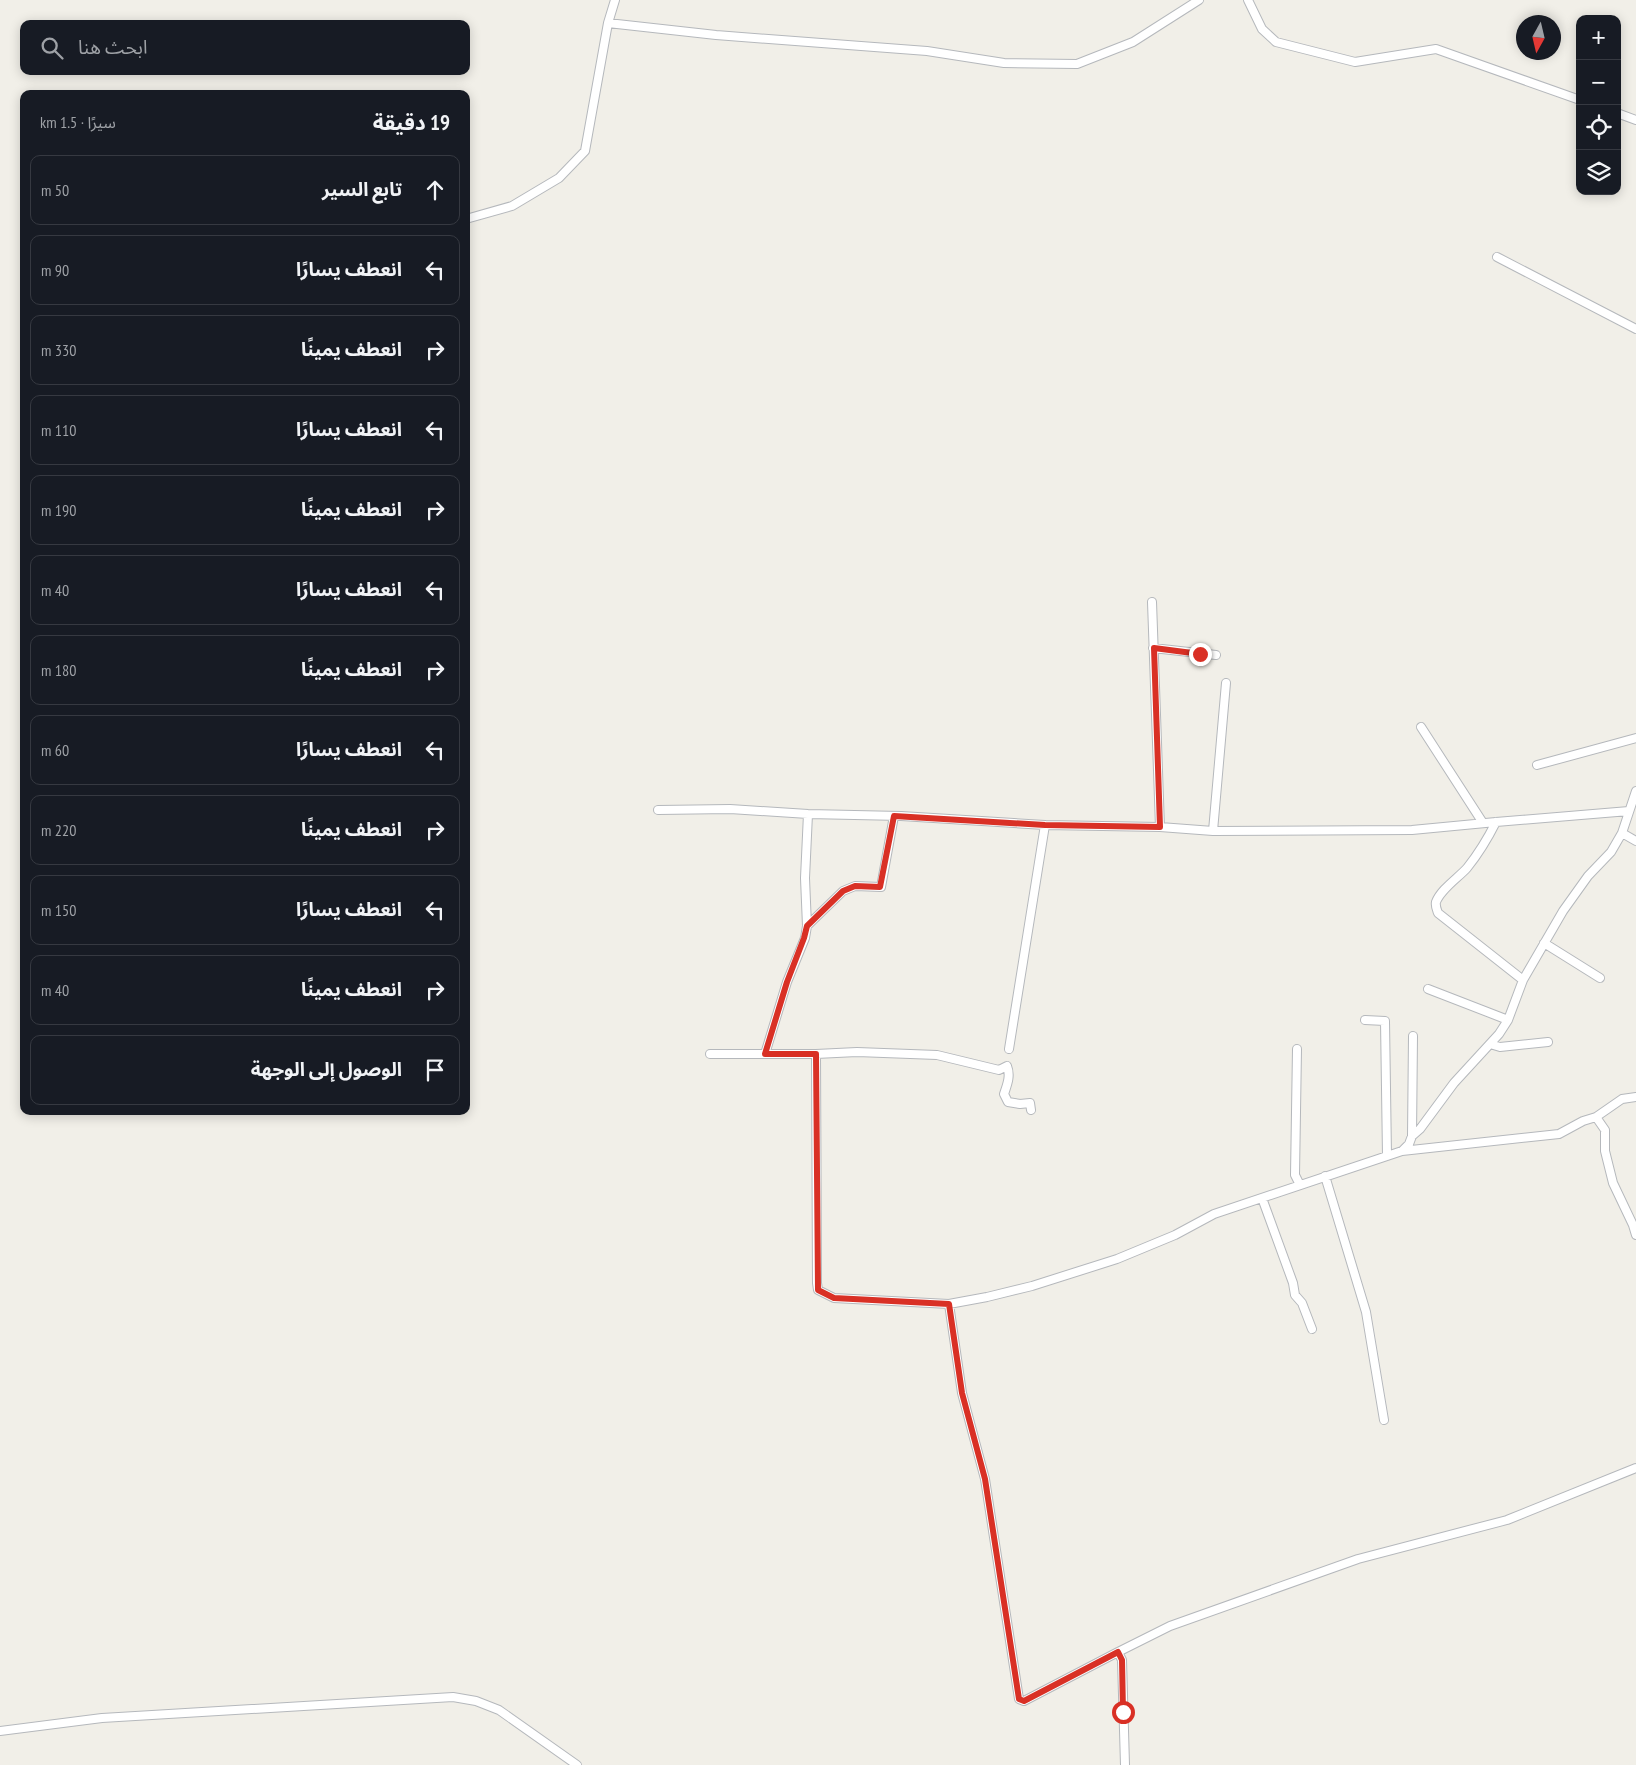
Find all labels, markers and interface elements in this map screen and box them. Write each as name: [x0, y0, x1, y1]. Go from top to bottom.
north arrow: [1516, 15, 1561, 60]
map controls: [1576, 15, 1621, 195]
button: +: [1576, 15, 1621, 60]
search box: [20, 20, 470, 75]
icon: search: [38, 34, 66, 62]
text: ابحث هنا: [78, 35, 147, 59]
button: −: [1576, 60, 1621, 105]
button: locate: [1576, 105, 1621, 150]
text: 19 دقيقة: [373, 109, 450, 136]
text: سيرًا · 1.5 km: [40, 112, 116, 132]
button: layers: [1576, 150, 1621, 195]
icon: ahead: [421, 176, 449, 204]
text: تابع السير: [322, 177, 402, 201]
text: 50 m: [41, 180, 69, 200]
icon: left: [421, 256, 449, 284]
text: انعطف يسارًا: [296, 257, 402, 281]
text: 90 m: [41, 260, 69, 280]
icon: right: [421, 336, 449, 364]
text: انعطف يمينًا: [301, 337, 402, 361]
text: 330 m: [41, 340, 76, 360]
icon: left: [421, 416, 449, 444]
text: انعطف يسارًا: [296, 417, 402, 441]
text: 110 m: [41, 420, 76, 440]
icon: right: [421, 496, 449, 524]
text: انعطف يمينًا: [301, 497, 402, 521]
text: 190 m: [41, 500, 76, 520]
icon: left: [421, 576, 449, 604]
text: انعطف يسارًا: [296, 577, 402, 601]
text: 40 m: [41, 580, 69, 600]
route end: [1189, 643, 1212, 666]
icon: right: [421, 656, 449, 684]
text: انعطف يمينًا: [301, 657, 402, 681]
text: 180 m: [41, 660, 76, 680]
icon: left: [421, 736, 449, 764]
text: انعطف يسارًا: [296, 737, 402, 761]
text: 60 m: [41, 740, 69, 760]
icon: right: [421, 816, 449, 844]
text: انعطف يمينًا: [301, 817, 402, 841]
text: 220 m: [41, 820, 76, 840]
icon: left: [421, 896, 449, 924]
text: انعطف يسارًا: [296, 897, 402, 921]
text: 150 m: [41, 900, 76, 920]
icon: right: [421, 976, 449, 1004]
text: انعطف يمينًا: [301, 977, 402, 1001]
text: 40 m: [41, 980, 69, 1000]
icon: arrive: [421, 1056, 449, 1084]
text: الوصول إلى الوجهة: [251, 1057, 402, 1081]
route start: [1112, 1701, 1135, 1724]

